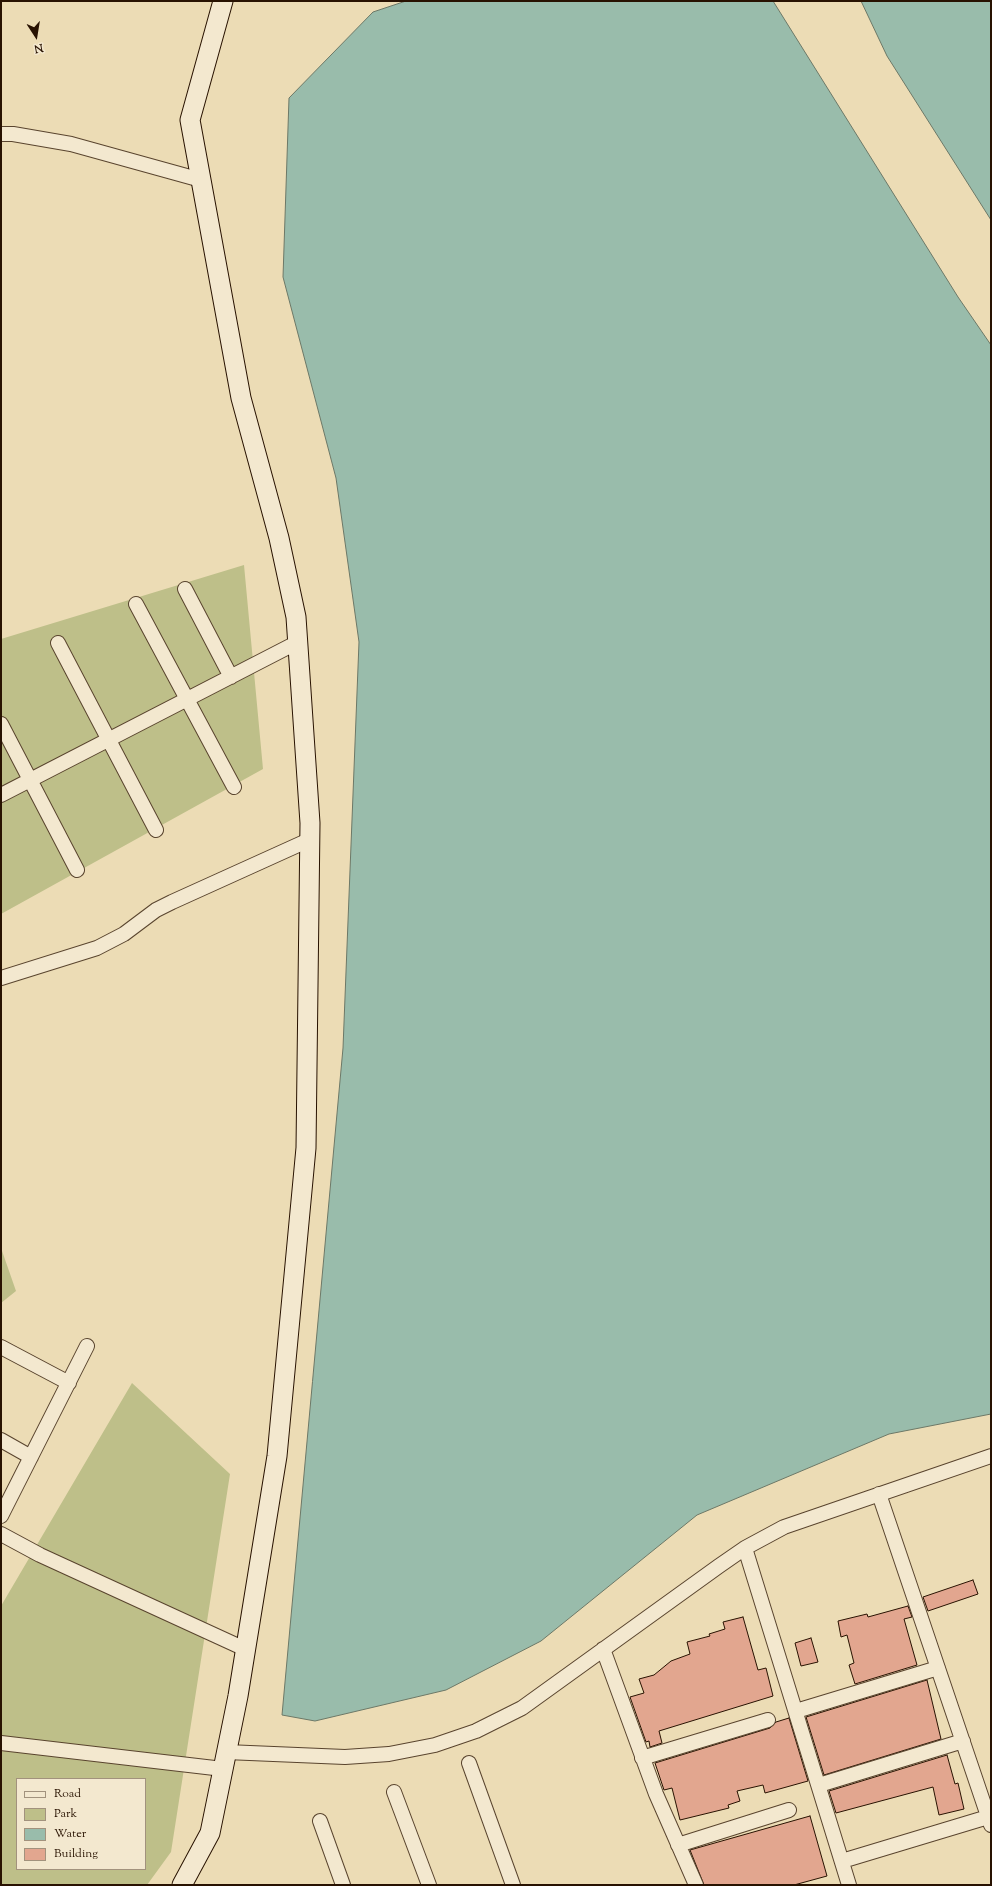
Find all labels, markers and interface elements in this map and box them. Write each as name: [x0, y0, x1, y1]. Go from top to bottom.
north arrow: [16, 16, 56, 56]
text: N: [33, 39, 44, 56]
legend: [16, 1778, 146, 1870]
text: Road: [54, 1785, 81, 1803]
text: Park: [54, 1805, 77, 1823]
text: Water: [54, 1825, 86, 1843]
text: Building: [54, 1845, 98, 1863]

